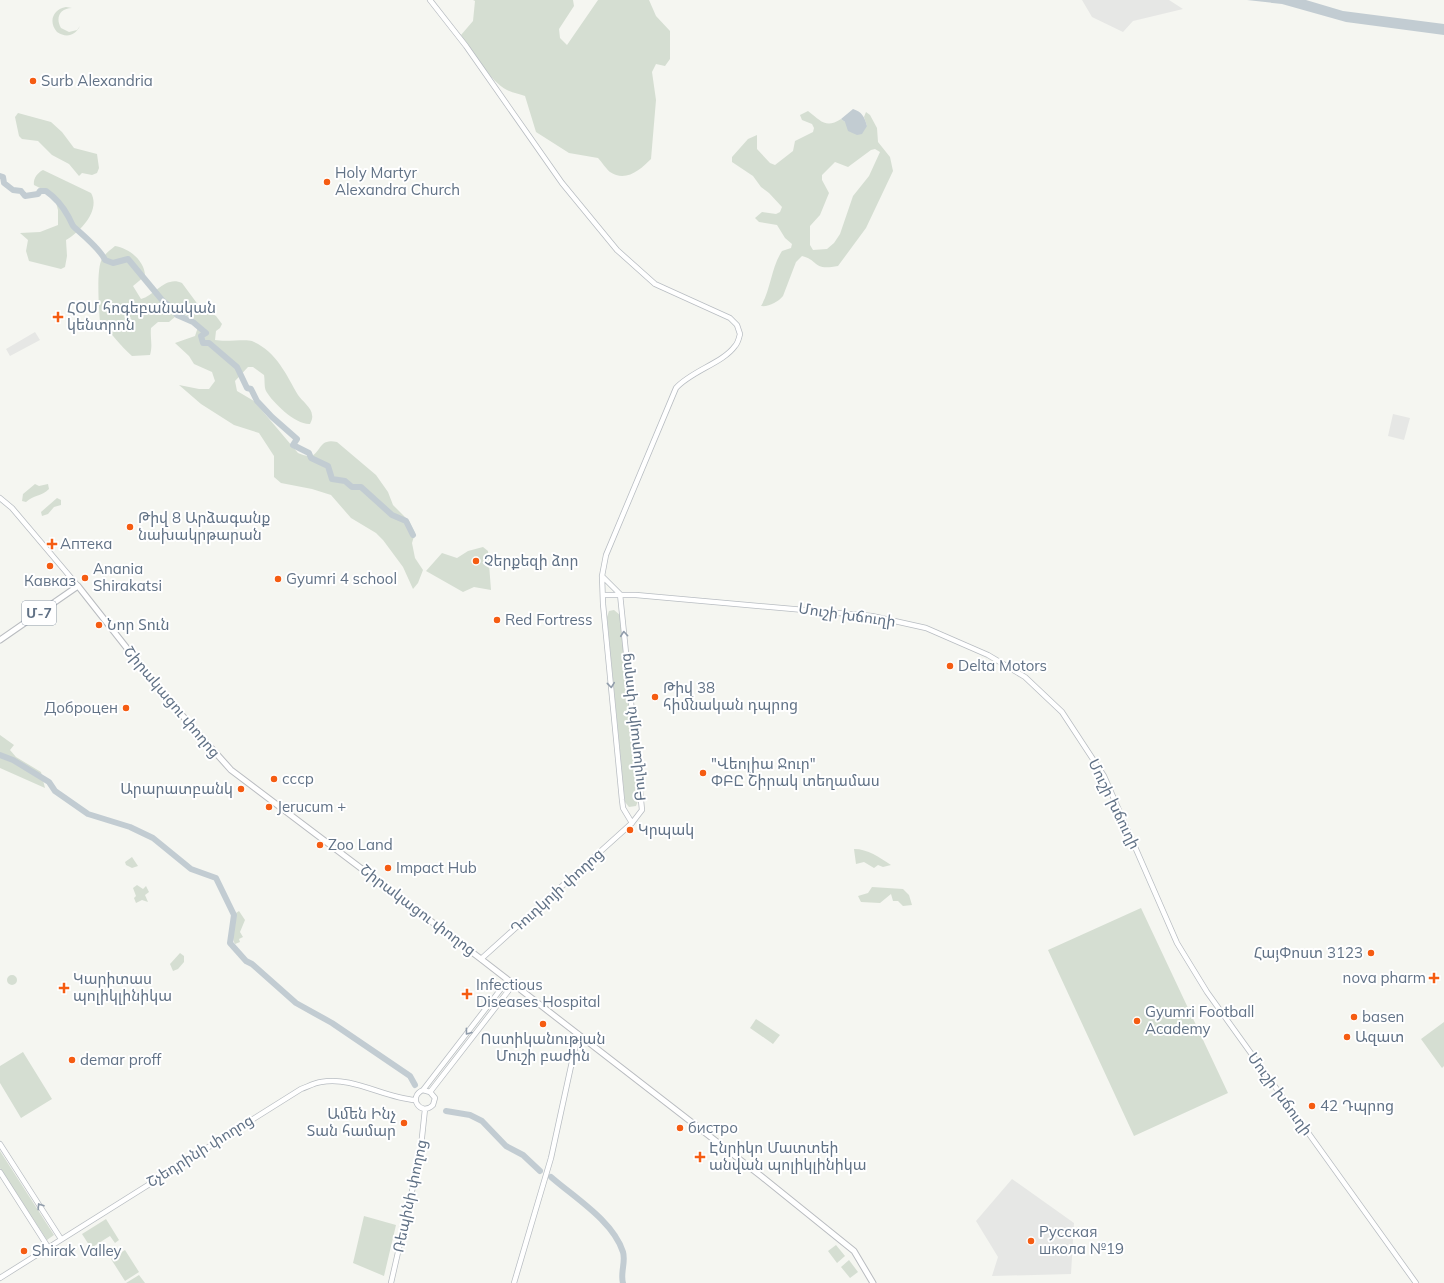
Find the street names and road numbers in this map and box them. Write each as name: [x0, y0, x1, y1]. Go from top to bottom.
street label: Մուշի խճուղի: [797, 598, 897, 631]
road number: Մ-7: [22, 601, 56, 625]
street label: Շիրակացու փողոց: [120, 642, 225, 761]
street label: Բուլվարային փողոց: [615, 652, 650, 802]
street label: Մուշի խճուղի: [1084, 755, 1145, 852]
street label: Դուդկոյի փողոց: [506, 844, 607, 937]
street label: Շիրակացու փողոց: [357, 860, 480, 959]
street label: Մուշի խճուղի: [1244, 1048, 1317, 1139]
street label: Շչեդրինի փողոց: [143, 1110, 257, 1191]
street label: Ռեպինի փողոց: [388, 1138, 431, 1254]

